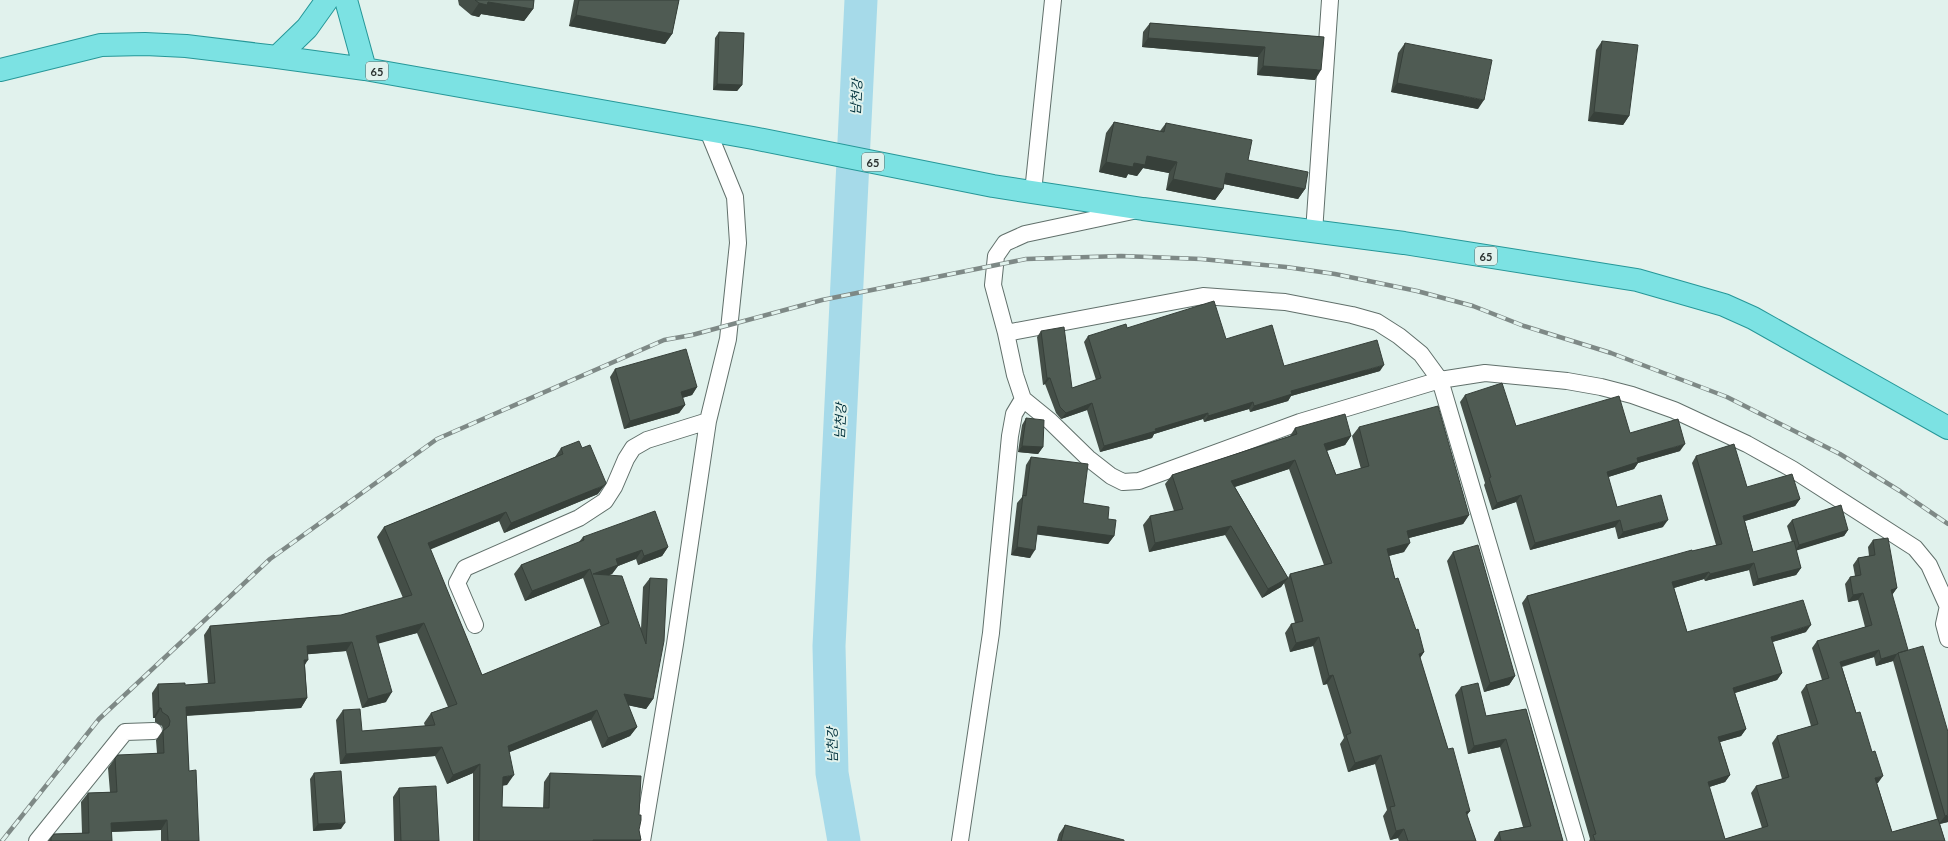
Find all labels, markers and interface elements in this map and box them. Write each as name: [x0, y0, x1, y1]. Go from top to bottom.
road number: 65: [366, 62, 388, 80]
water label: 남천강: [847, 77, 865, 115]
road number: 65: [862, 153, 884, 171]
road number: 65: [1475, 247, 1497, 265]
water label: 남천강: [831, 401, 849, 439]
water label: 남천강: [824, 725, 840, 763]

